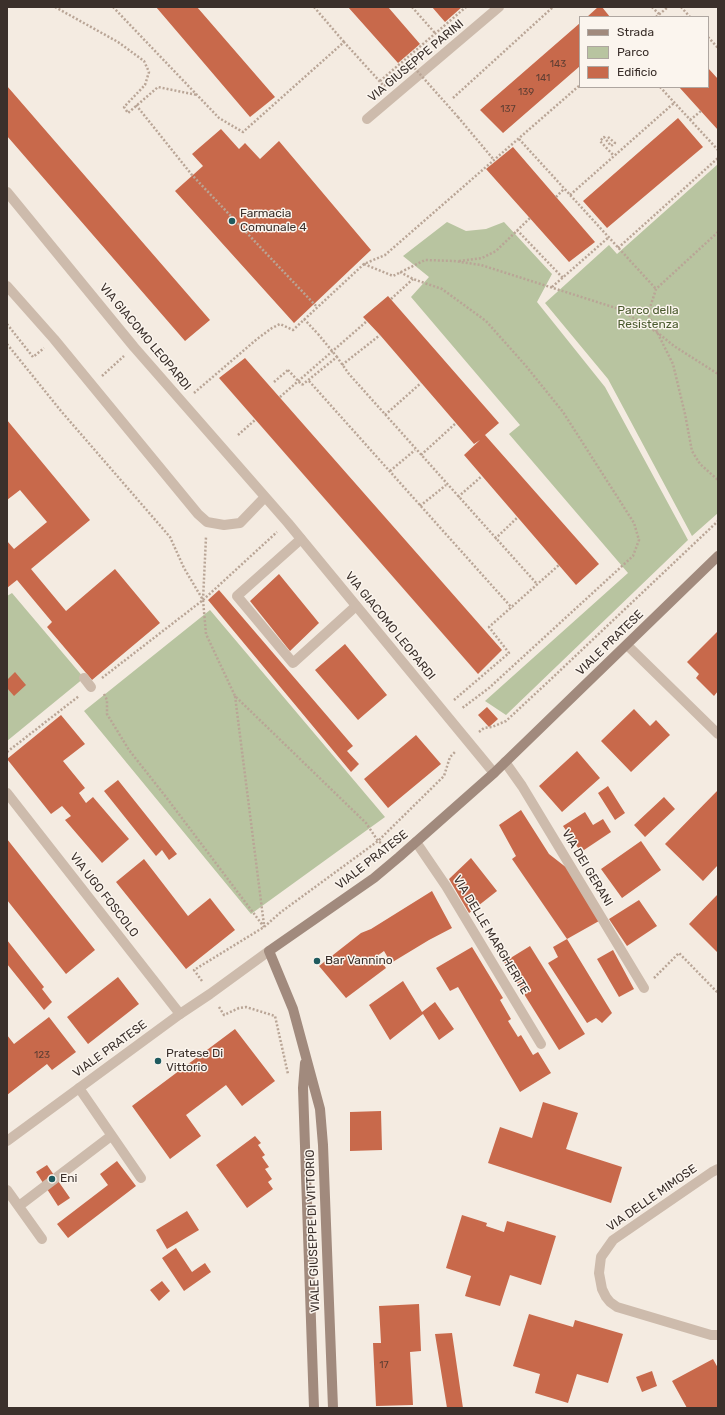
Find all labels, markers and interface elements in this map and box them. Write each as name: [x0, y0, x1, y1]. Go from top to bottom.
legend: [579, 16, 709, 88]
street label: VIA GIUSEPPE PARINI: [365, 17, 467, 105]
text: Strada: [617, 25, 654, 39]
text: Parco: [617, 45, 649, 59]
house number: 143: [550, 58, 566, 70]
text: Edificio: [617, 65, 657, 79]
house number: 141: [536, 72, 550, 84]
house number: 139: [518, 86, 534, 98]
house number: 137: [500, 103, 516, 115]
place label: Farmacia Comunale 4: [240, 207, 307, 235]
marker: Farmacia Comunale 4: [227, 216, 237, 226]
street label: VIA GIACOMO LEOPARDI: [96, 281, 194, 393]
park label: Parco della Resistenza: [617, 304, 679, 332]
street label: VIA GIACOMO LEOPARDI: [342, 569, 438, 683]
street label: VIALE PRATESE: [573, 607, 647, 679]
street label: VIALE PRATESE: [333, 827, 411, 893]
street label: VIA DEI GERANI: [558, 827, 616, 909]
street label: VIA UGO FOSCOLO: [67, 850, 141, 940]
street label: VIA DELLE MARGHERITE: [450, 873, 532, 997]
place label: Bar Vannino: [325, 954, 393, 968]
marker: Bar Vannino: [312, 956, 322, 966]
street label: VIALE PRATESE: [70, 1017, 150, 1081]
place label: Pratese Di Vittorio: [166, 1047, 223, 1075]
house number: 123: [34, 1049, 50, 1061]
marker: Pratese Di Vittorio: [153, 1056, 163, 1066]
street label: VIALE GIUSEPPE DI VITTORIO: [303, 1149, 323, 1313]
street label: VIA DELLE MIMOSE: [604, 1162, 700, 1234]
place label: Eni: [60, 1172, 77, 1186]
marker: Eni: [47, 1174, 57, 1184]
house number: 17: [379, 1359, 389, 1371]

